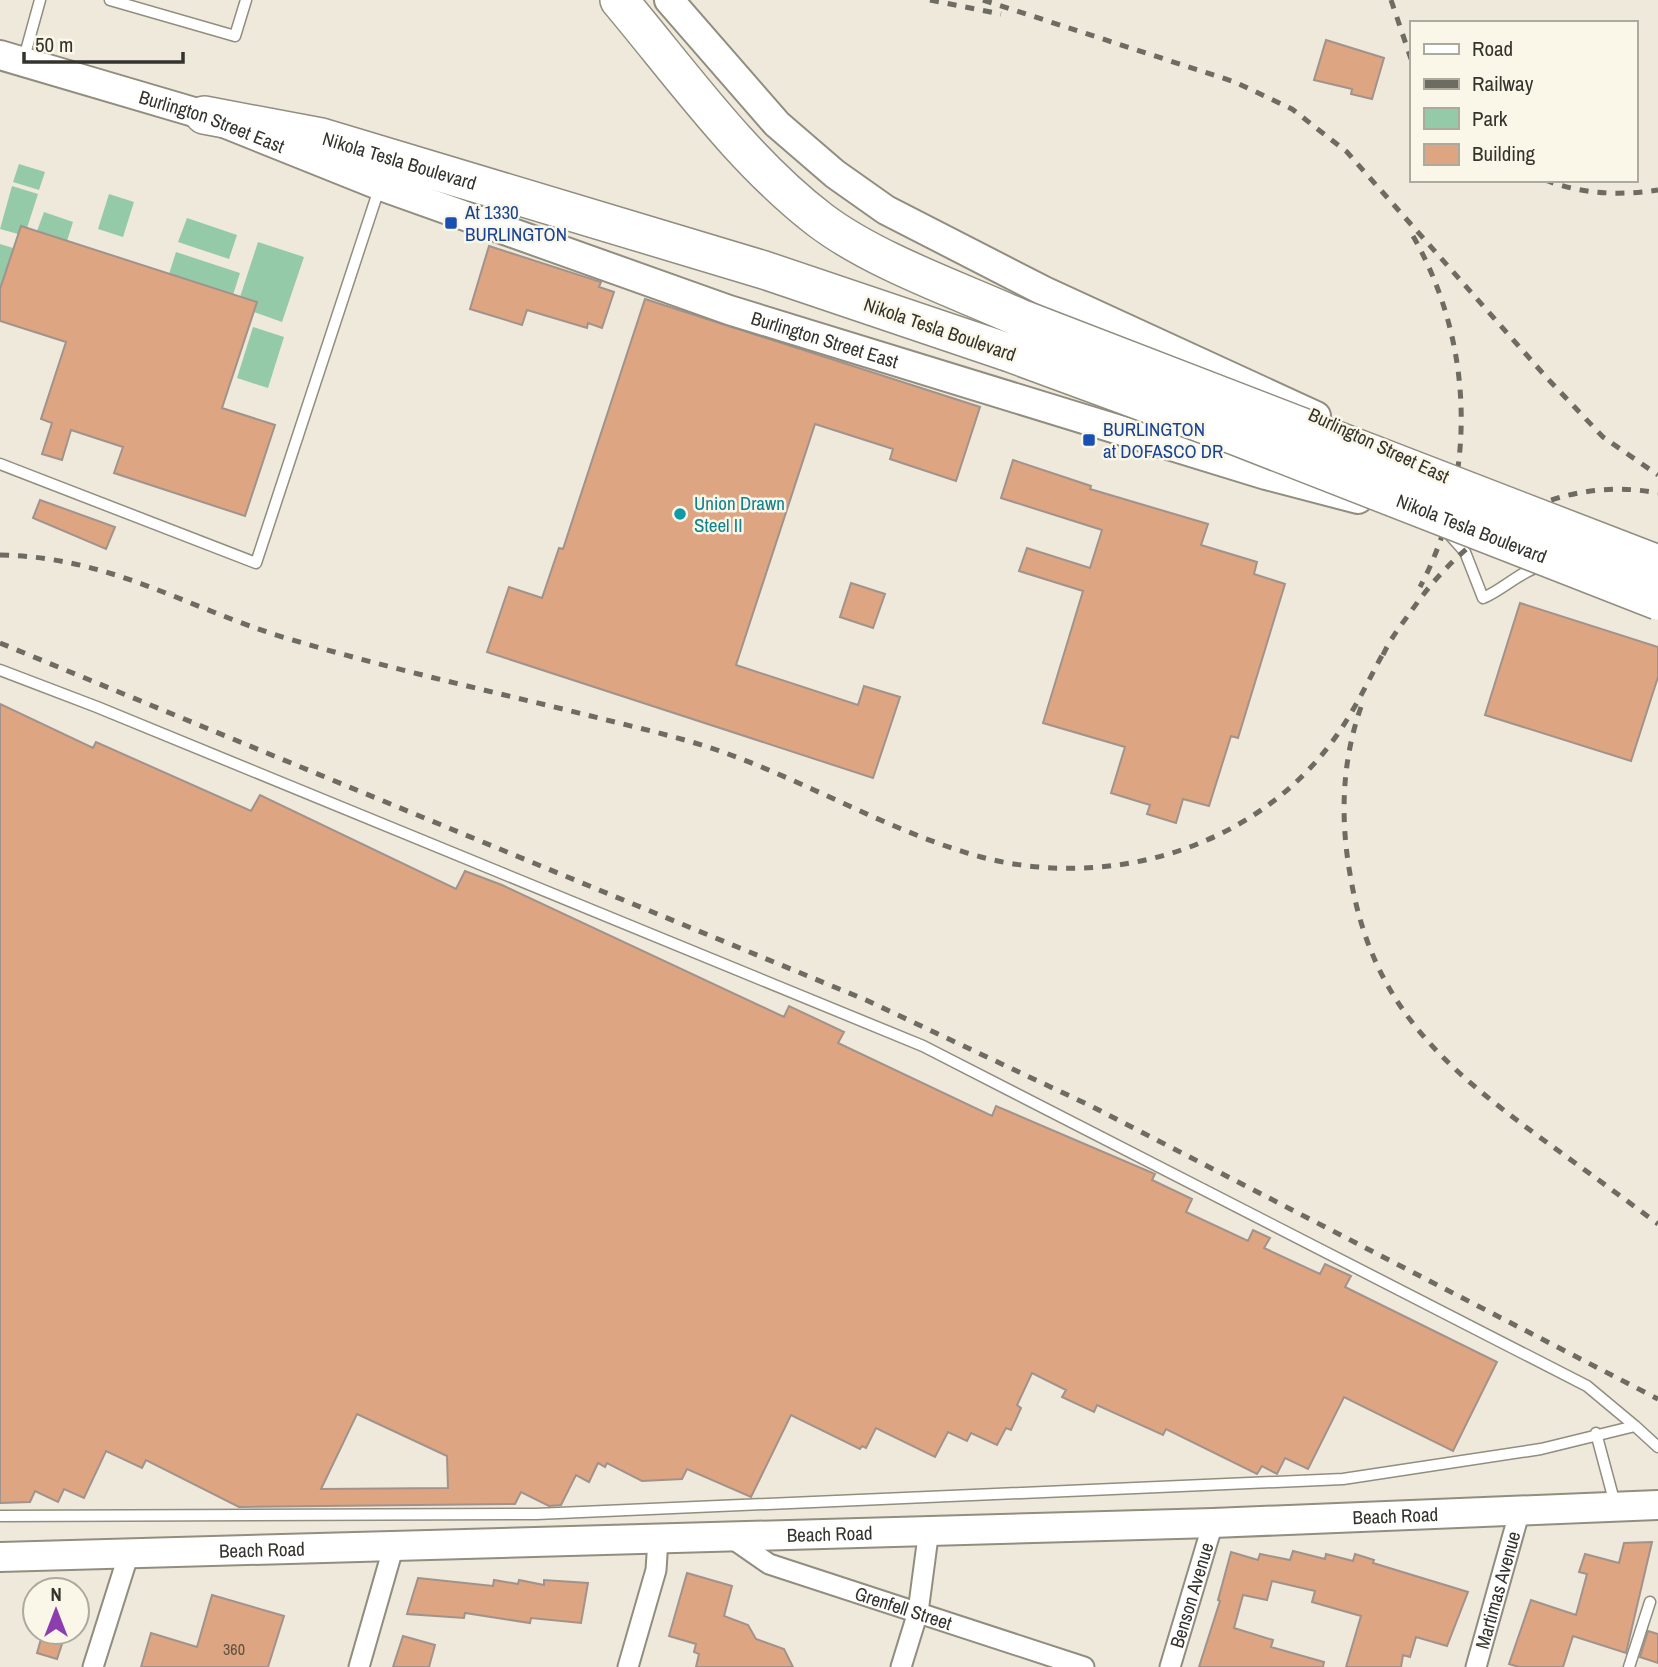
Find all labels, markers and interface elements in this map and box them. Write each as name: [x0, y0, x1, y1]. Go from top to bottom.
scale bar: [24, 21, 184, 65]
legend: [1410, 21, 1637, 182]
text: 50 m: [35, 30, 73, 59]
text: Road: [1472, 34, 1513, 63]
text: Railway: [1472, 69, 1534, 98]
street label: Burlington Street East: [136, 84, 289, 159]
text: Park: [1472, 104, 1508, 133]
street label: Nikola Tesla Boulevard: [319, 125, 479, 196]
text: Building: [1472, 139, 1536, 168]
place label: At 1330 BURLINGTON: [464, 199, 567, 247]
marker: At 1330 BURLINGTON: [443, 215, 459, 231]
street label: Nikola Tesla Boulevard: [861, 291, 1019, 367]
street label: Burlington Street East: [748, 305, 902, 374]
street label: Burlington Street East: [1304, 401, 1454, 489]
place label: BURLINGTON at DOFASCO DR: [1103, 416, 1223, 464]
marker: BURLINGTON at DOFASCO DR: [1081, 432, 1097, 448]
street label: Nikola Tesla Boulevard: [1393, 487, 1551, 569]
place label: Union Drawn Steel II: [694, 490, 785, 538]
marker: Union Drawn Steel II: [672, 506, 688, 522]
street label: Beach Road: [1352, 1501, 1439, 1530]
street label: Beach Road: [786, 1520, 873, 1548]
street label: Martimas Avenue: [1469, 1528, 1526, 1652]
street label: Beach Road: [219, 1535, 305, 1564]
street label: Benson Avenue: [1163, 1539, 1220, 1651]
north arrow: [21, 1576, 91, 1646]
street label: Grenfell Street: [852, 1580, 956, 1636]
text: N: [50, 1581, 62, 1607]
house number: 360: [223, 1638, 245, 1660]

